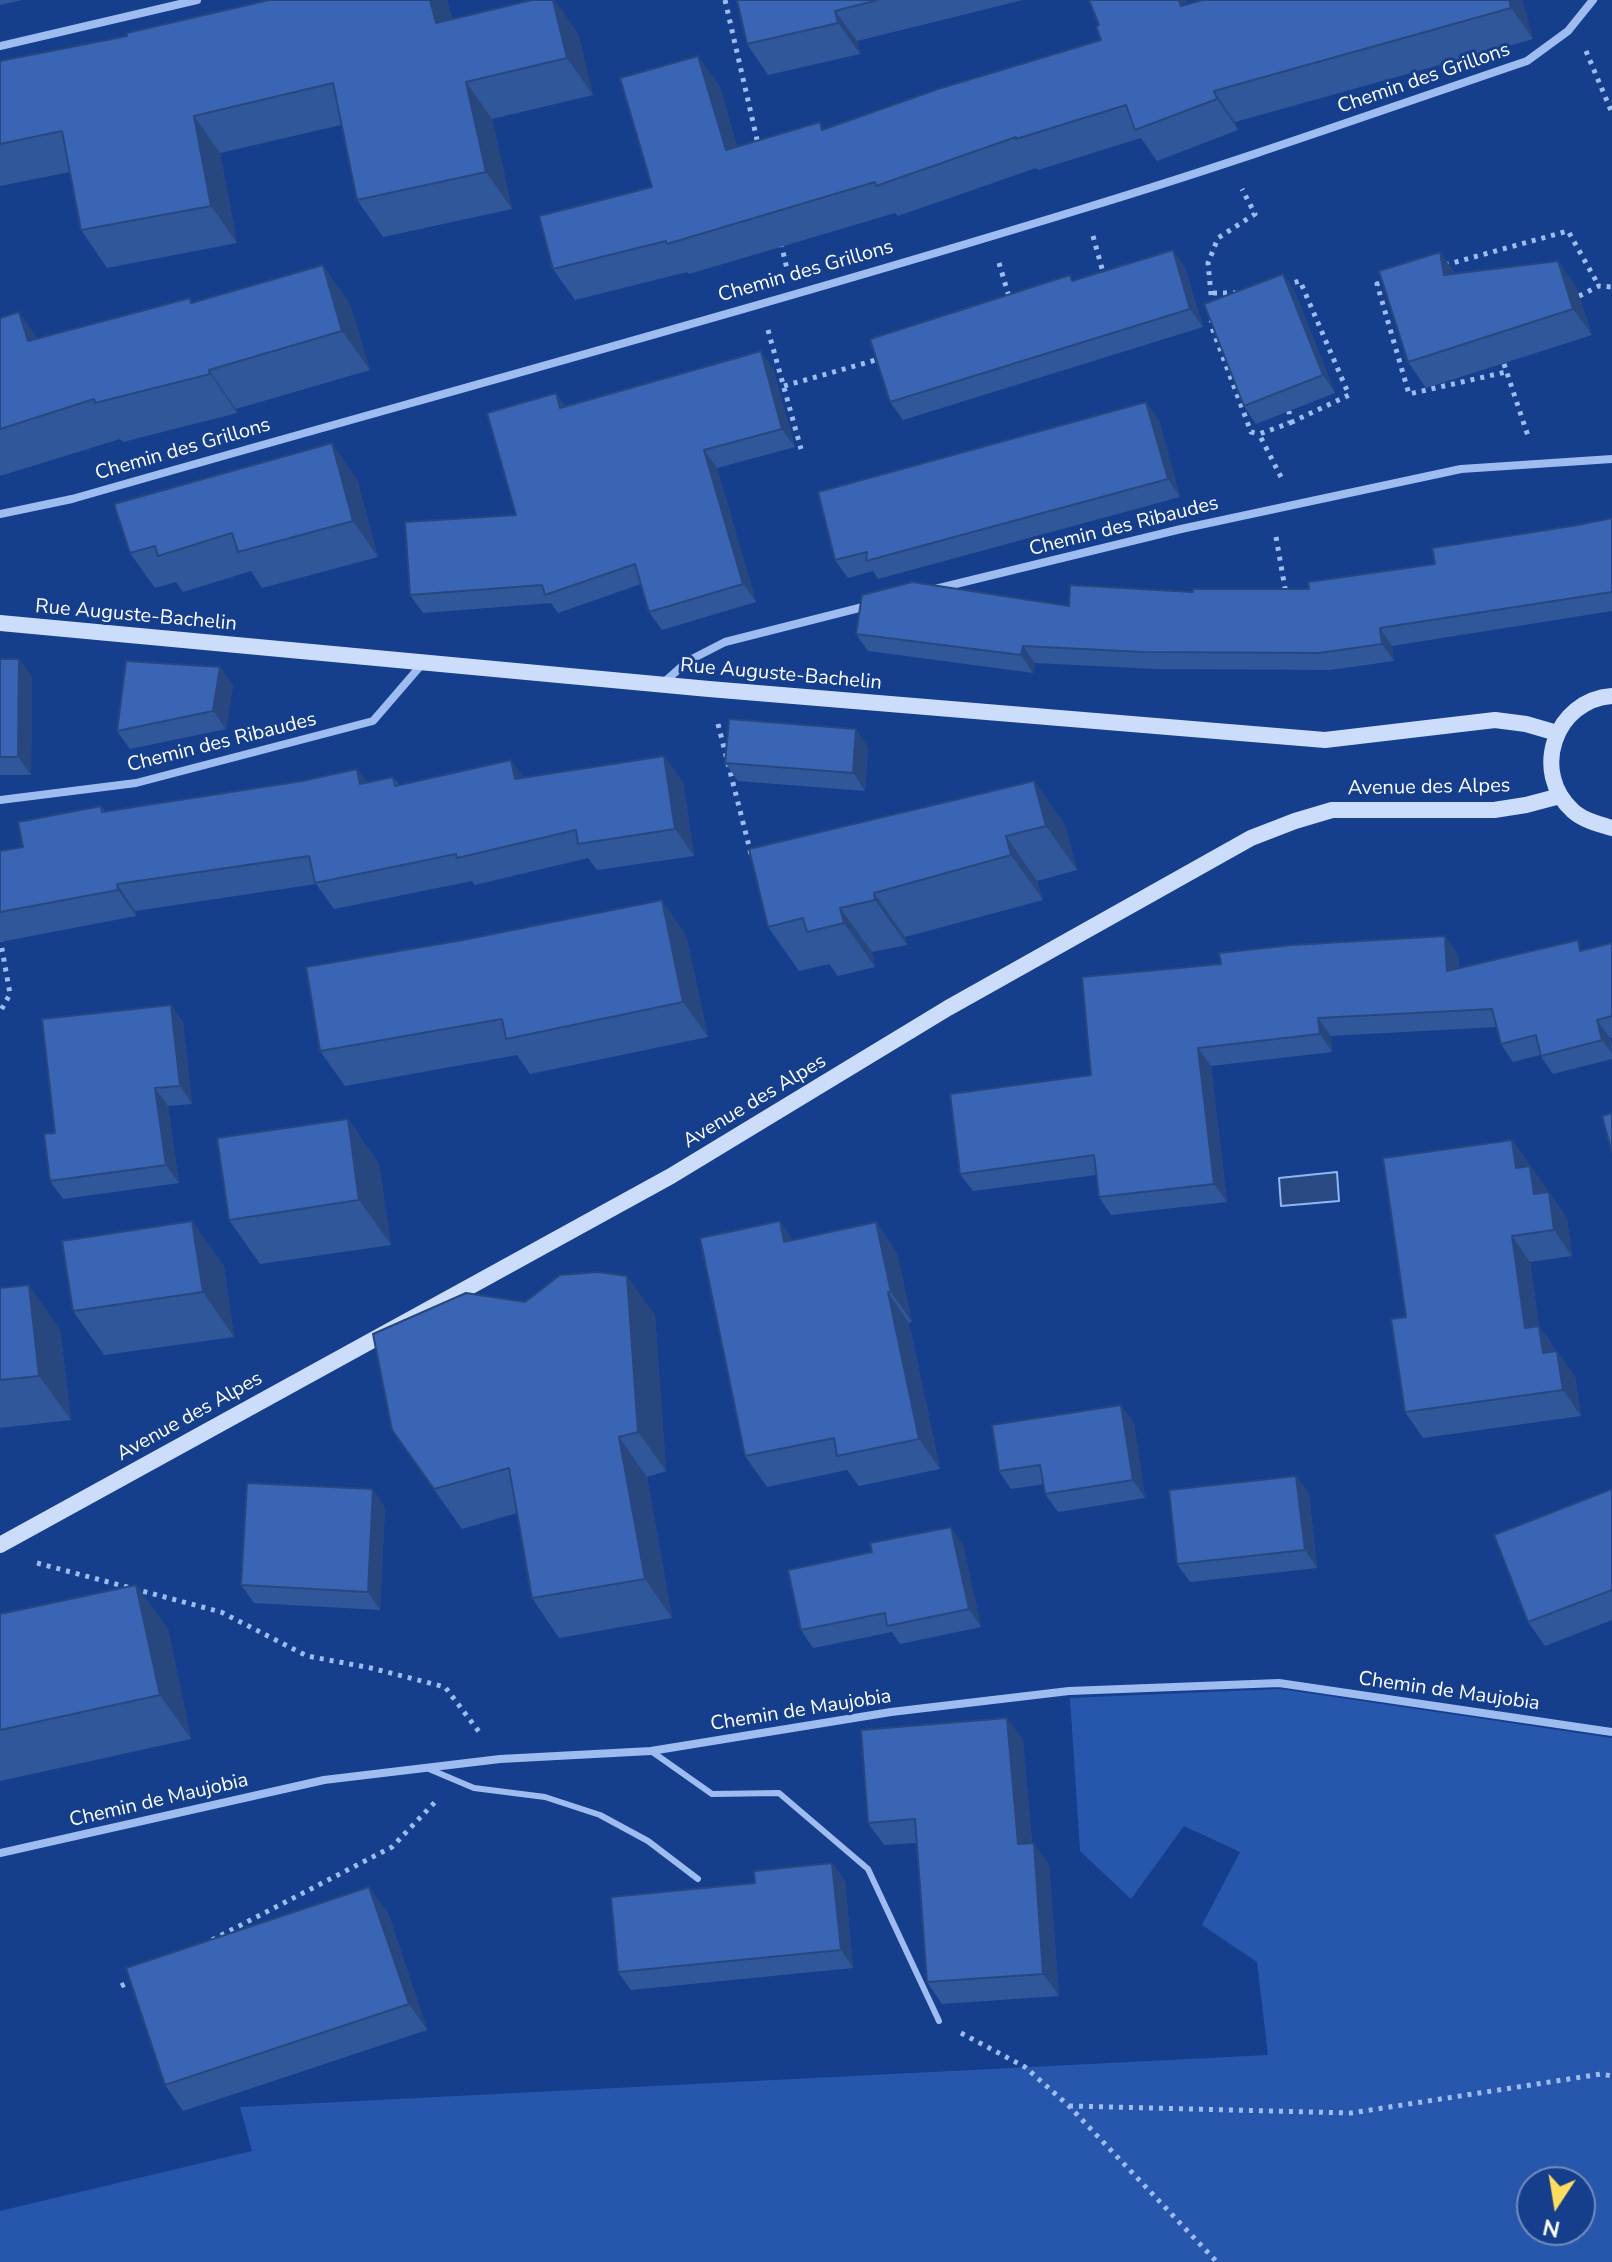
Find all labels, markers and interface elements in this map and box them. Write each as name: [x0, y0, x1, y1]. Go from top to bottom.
street label: Chemin des Grillons: [1335, 38, 1513, 120]
street label: Chemin des Grillons: [716, 236, 896, 308]
street label: Chemin des Grillons: [93, 414, 273, 486]
street label: Chemin des Ribaudes: [1027, 492, 1221, 562]
street label: Rue Auguste-Bachelin: [34, 595, 238, 637]
street label: Rue Auguste-Bachelin: [679, 654, 883, 696]
street label: Chemin des Ribaudes: [125, 708, 319, 778]
street label: Avenue des Alpes: [1347, 775, 1511, 801]
street label: Avenue des Alpes: [679, 1050, 831, 1154]
street label: Avenue des Alpes: [113, 1367, 267, 1467]
street label: Chemin de Maujobia: [1357, 1667, 1541, 1717]
street label: Chemin de Maujobia: [709, 1685, 893, 1737]
street label: Chemin de Maujobia: [67, 1769, 251, 1833]
north arrow: [1516, 2166, 1596, 2246]
text: N: [1540, 2211, 1563, 2244]

